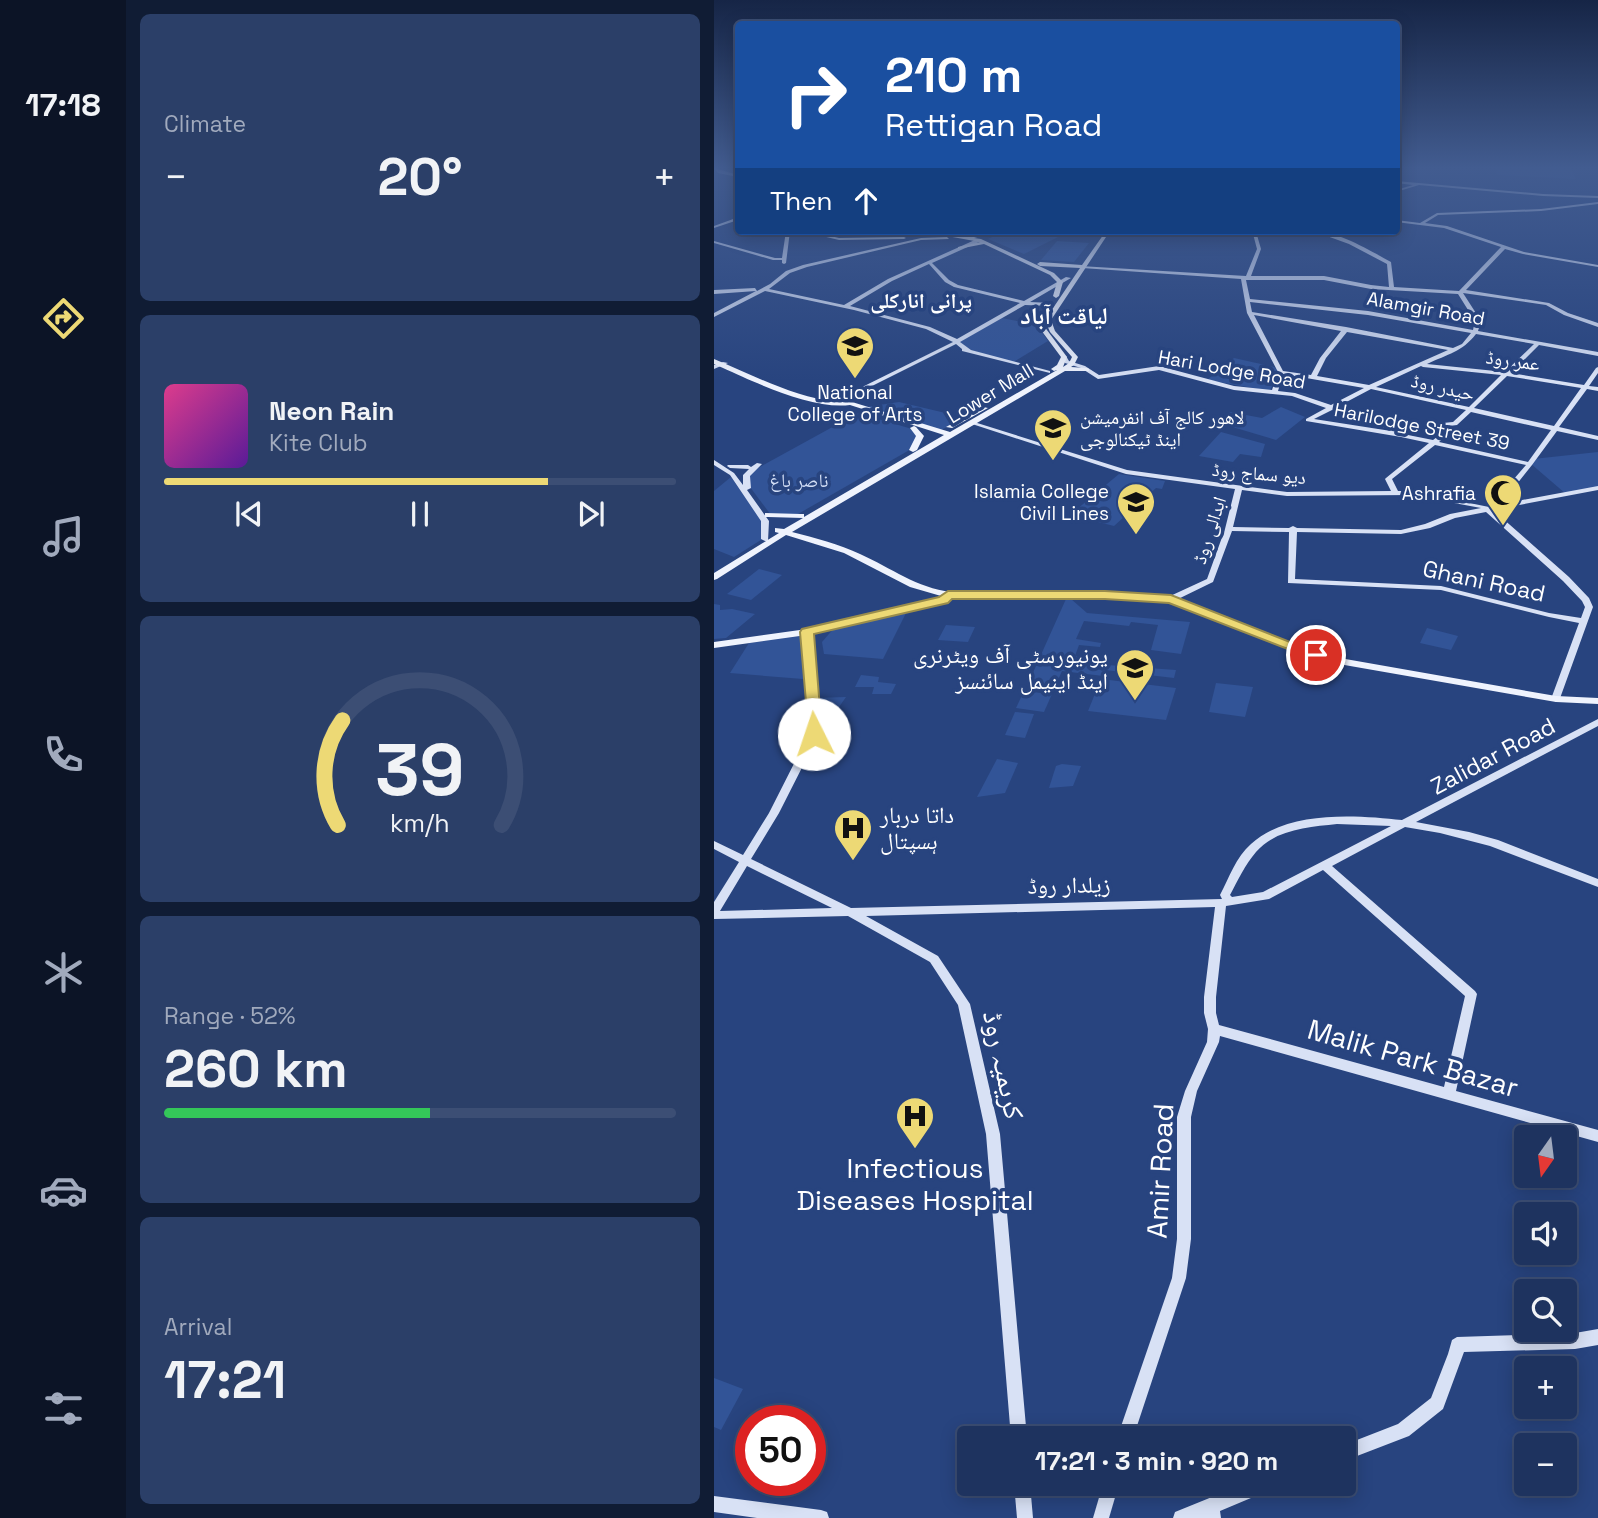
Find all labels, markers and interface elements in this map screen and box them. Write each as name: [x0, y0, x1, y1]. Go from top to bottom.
text: 210 m: [885, 44, 1022, 106]
icon: right: [770, 49, 861, 140]
text: 17:18: [25, 85, 101, 125]
text: Rettigan Road: [885, 105, 1102, 145]
text: Climate: [164, 109, 246, 139]
text: 20°: [377, 144, 463, 210]
text: −: [164, 153, 188, 201]
text: +: [652, 153, 676, 201]
icon: ahead: [847, 182, 885, 220]
text: Then: [770, 184, 833, 218]
street label: Alamgir Road: [1365, 286, 1487, 331]
district label: پرانی انارکلی: [870, 287, 972, 314]
icon: directions: [39, 294, 88, 343]
district label: لیاقت آباد: [1020, 300, 1108, 331]
school or university icon: National College of Arts: [834, 325, 876, 380]
street label: Hari Lodge Road: [1156, 344, 1308, 395]
street label: عمر روڈ: [1484, 344, 1542, 377]
street label: Lower Mall: [942, 358, 1038, 429]
street label: حیدر روڈ: [1409, 368, 1477, 407]
place label: National College of Arts: [787, 380, 923, 427]
text: Neon Rain: [269, 394, 394, 428]
street label: Harilodge Street 39: [1332, 397, 1512, 456]
place label: لاھور کالج آف انفرمیشن اینڈ ٹیکنالوجی: [1080, 405, 1244, 452]
school or university icon: لاھور کالج آف انفرمیشن اینڈ ٹیکنالوجی: [1032, 407, 1074, 462]
text: Kite Club: [269, 428, 368, 458]
street label: دیو سماج روڈ: [1211, 457, 1307, 490]
park label: ناصر باغ: [769, 468, 829, 493]
mosque icon: Ashrafia: [1482, 472, 1524, 527]
place label: Islamia College Civil Lines: [974, 479, 1109, 526]
school or university icon: Islamia College Civil Lines: [1115, 481, 1157, 536]
place label: Ashrafia: [1402, 481, 1476, 506]
street label: ابدالی روڈ: [1187, 493, 1232, 567]
icon: previous: [230, 495, 268, 533]
icon: pause: [401, 495, 439, 533]
icon: next: [572, 495, 610, 533]
icon: music: [39, 512, 88, 561]
street label: Ghani Road: [1420, 553, 1548, 609]
pin: [1286, 625, 1346, 685]
icon: arrive: [1297, 636, 1335, 674]
place label: یونیورسٹی آف ویٹرنری اینڈ اینیمل سائنسز: [913, 640, 1108, 696]
school or university icon: یونیورسٹی آف ویٹرنری اینڈ اینیمل سائنسز: [1114, 647, 1156, 702]
position arrow: [777, 697, 851, 771]
street label: Zalidar Road: [1426, 711, 1560, 801]
text: 39: [375, 723, 465, 816]
icon: phone: [39, 730, 88, 779]
place label: داتا دربار ہسپتال: [879, 800, 954, 856]
text: km/h: [390, 807, 450, 839]
hospital icon: داتا دربار ہسپتال: [832, 807, 874, 862]
street label: زیلدار روڈ: [1027, 869, 1111, 901]
icon: climate: [39, 948, 88, 997]
text: Range · 52%: [164, 1001, 296, 1031]
street label: کریمیہ روڈ: [975, 1008, 1033, 1123]
street label: Malik Park Bazar: [1304, 1011, 1522, 1105]
text: 260 km: [164, 1036, 348, 1102]
hospital icon: Infectious Diseases Hospital: [894, 1095, 936, 1150]
street label: Amir Road: [1138, 1103, 1182, 1239]
north arrow: [1514, 1125, 1577, 1188]
map controls: [1514, 1125, 1577, 1496]
place label: Infectious Diseases Hospital: [796, 1150, 1034, 1218]
icon: car: [39, 1166, 88, 1215]
button: sound: [1514, 1202, 1577, 1265]
button: search: [1514, 1279, 1577, 1342]
text: Arrival: [164, 1312, 232, 1342]
text: 17:21: [164, 1347, 286, 1413]
button: +: [1514, 1356, 1577, 1419]
icon: filters: [39, 1384, 88, 1433]
speed limit sign: 50: [735, 1405, 826, 1496]
button: −: [1514, 1433, 1577, 1496]
text: 17:21 · 3 min · 920 m: [1035, 1444, 1278, 1478]

